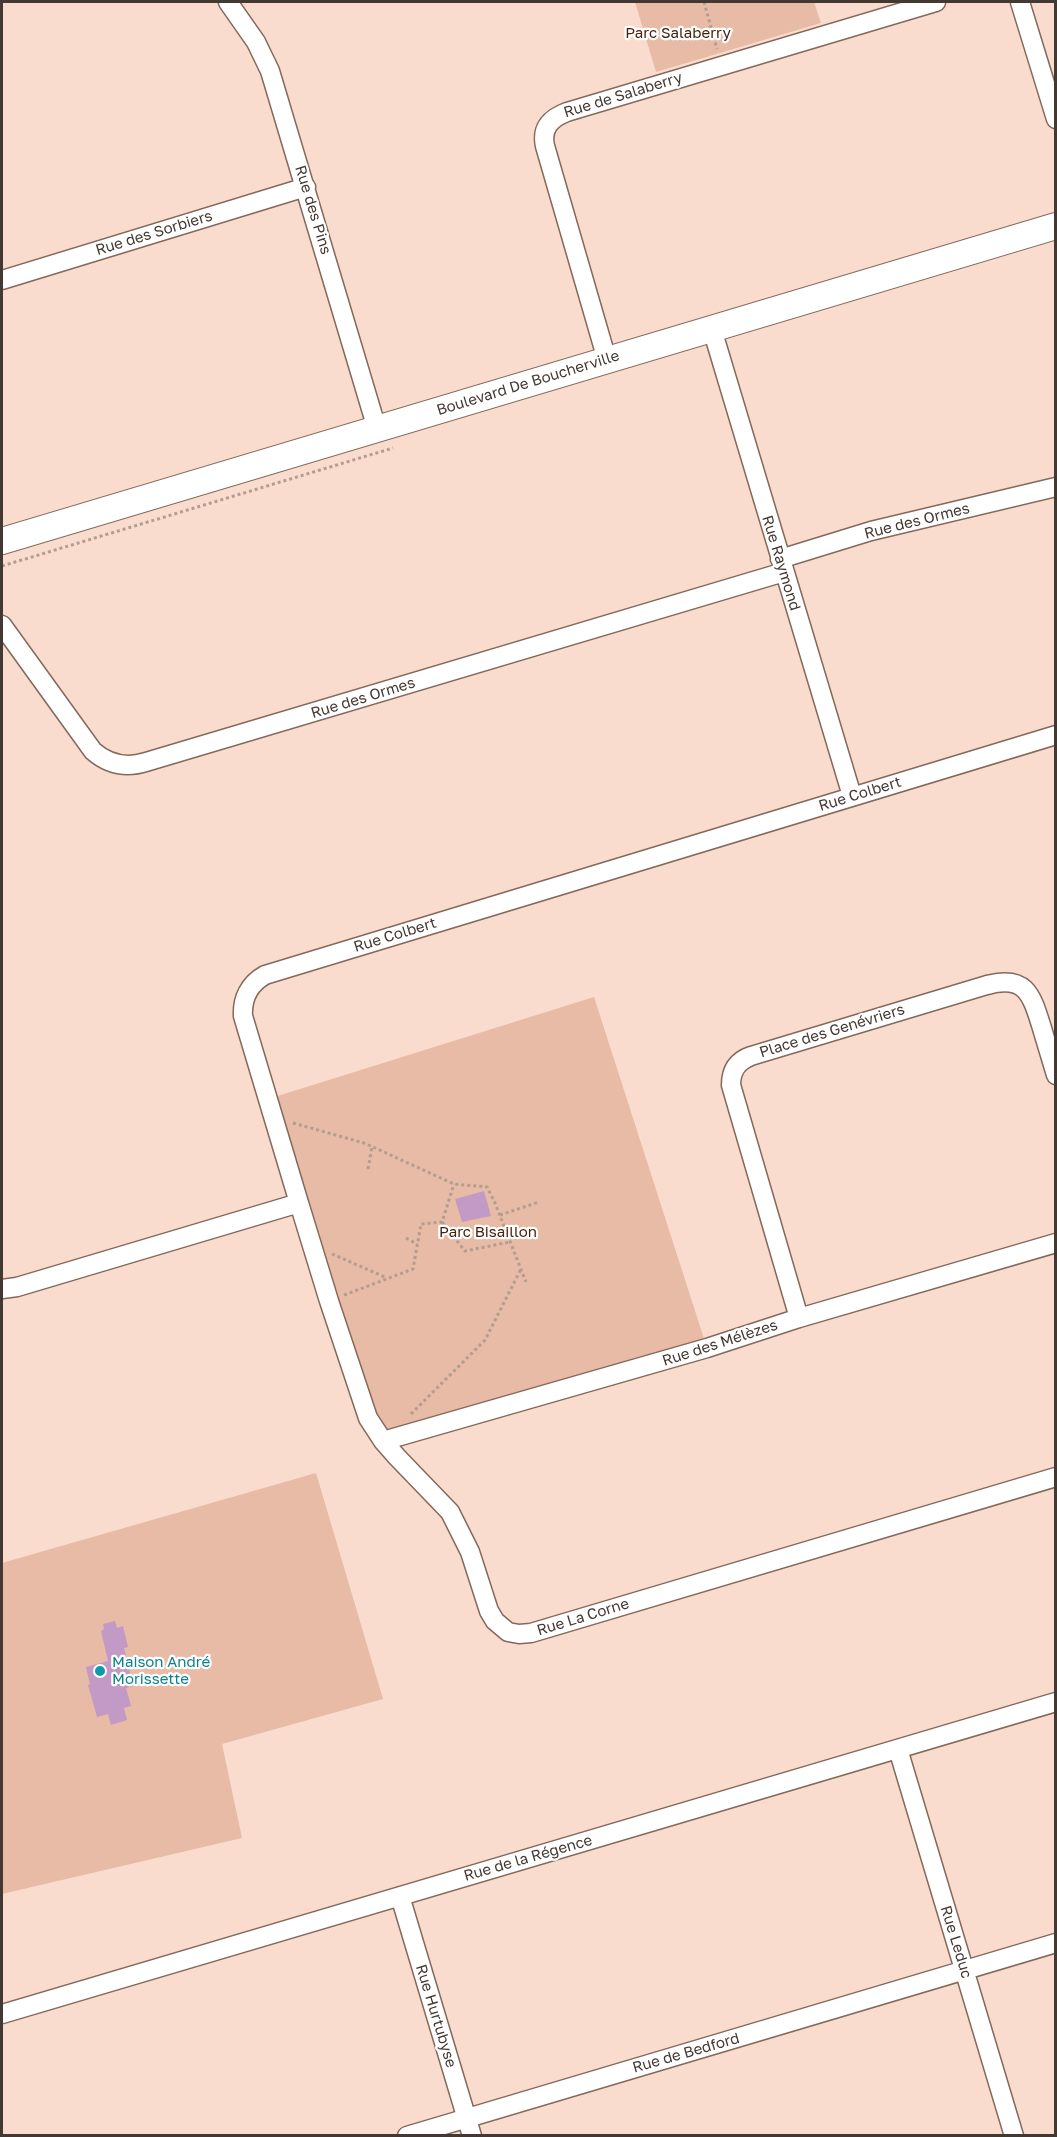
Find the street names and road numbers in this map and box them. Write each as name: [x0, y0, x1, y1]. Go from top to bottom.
street label: Rue de Salaberry: [562, 68, 684, 122]
street label: Rue des Pins: [291, 163, 335, 257]
street label: Rue des Sorbiers: [93, 207, 215, 259]
street label: Boulevard De Boucherville: [434, 347, 622, 419]
street label: Rue des Ormes: [862, 499, 972, 543]
street label: Rue Raymond: [758, 513, 804, 613]
street label: Rue des Ormes: [309, 674, 417, 722]
street label: Rue Colbert: [816, 773, 904, 815]
street label: Rue Colbert: [351, 914, 439, 956]
street label: Place des Genévriers: [757, 1000, 907, 1062]
street label: Rue des Mélèzes: [660, 1316, 780, 1370]
street label: Rue La Corne: [535, 1594, 631, 1640]
street label: Rue de la Régence: [462, 1831, 594, 1885]
street label: Rue Leduc: [936, 1904, 976, 1980]
street label: Rue Hurtubyse: [412, 1962, 460, 2070]
street label: Rue de Bedford: [630, 2029, 742, 2077]

